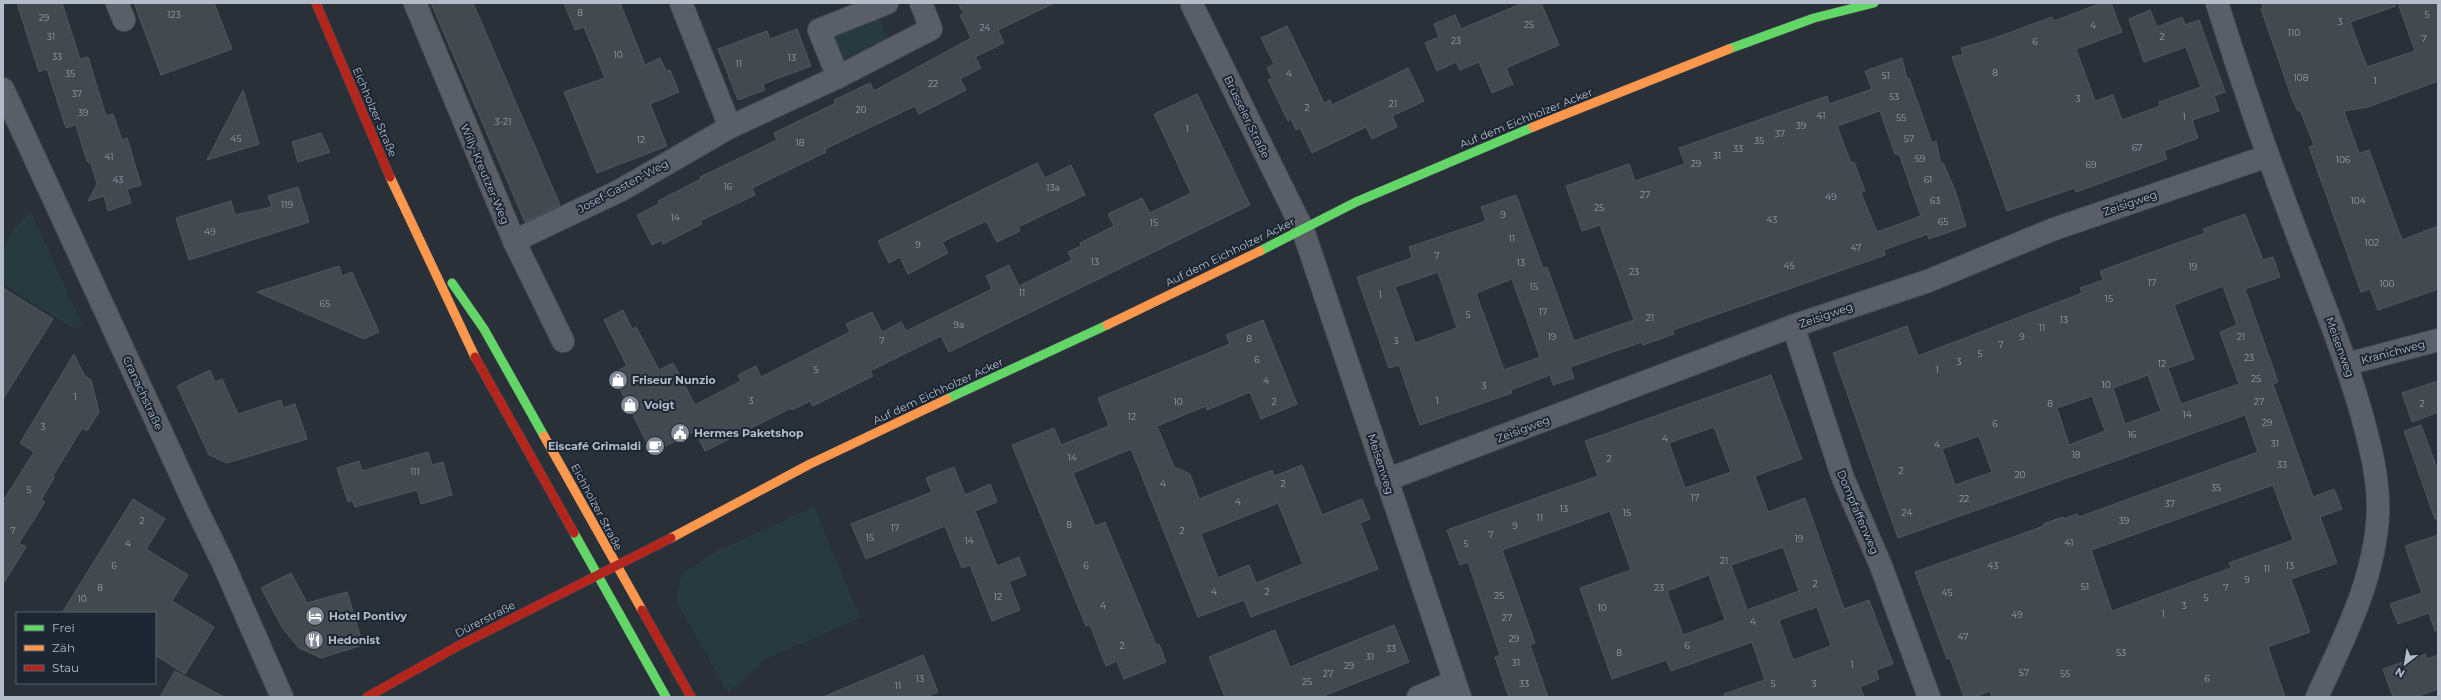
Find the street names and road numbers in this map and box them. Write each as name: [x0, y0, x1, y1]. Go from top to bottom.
street label: Eichholzer Straße: [350, 65, 400, 159]
street label: Brüsseler Straße: [1221, 73, 1273, 161]
street label: Auf dem Eichholzer Acker: [1457, 85, 1595, 151]
street label: Willy-Kreutzer-Weg: [458, 122, 512, 226]
street label: Josef-Gasten-Weg: [574, 156, 671, 216]
street label: Zeisigweg: [2101, 187, 2159, 219]
street label: Auf dem Eichholzer Acker: [1163, 214, 1297, 290]
street label: Zeisigweg: [1797, 299, 1855, 331]
street label: Meisenweg: [2323, 315, 2357, 379]
street label: Kranichweg: [2359, 337, 2427, 367]
street label: Cranachstraße: [120, 354, 166, 433]
street label: Auf dem Eichholzer Acker: [871, 355, 1005, 427]
street label: Zeisigweg: [1494, 412, 1552, 446]
street label: Meisenweg: [1365, 432, 1397, 496]
street label: Eichholzer Straße: [568, 461, 626, 553]
street label: Dompfaffenweg: [1834, 468, 1882, 556]
street label: Dürerstraße: [452, 598, 518, 640]

